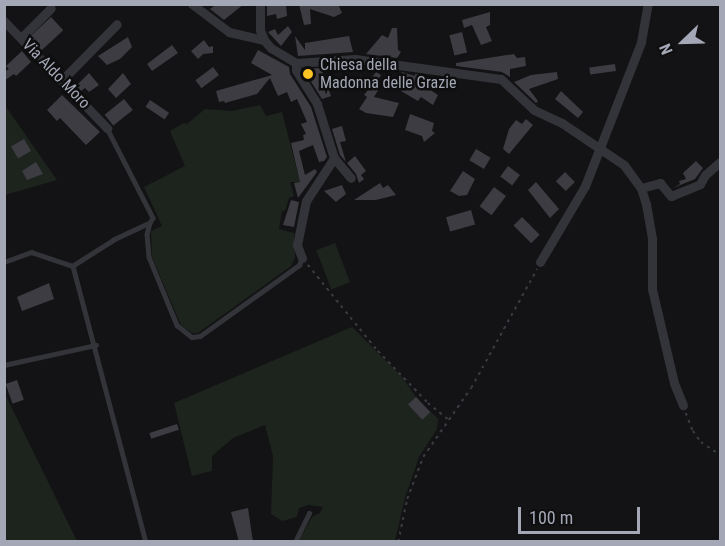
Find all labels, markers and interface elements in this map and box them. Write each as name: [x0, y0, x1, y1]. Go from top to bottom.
north arrow: [653, 12, 713, 72]
street label: Via Aldo Moro: [18, 35, 94, 113]
text: N: [655, 41, 677, 57]
place label: Chiesa della Madonna delle Grazie: [320, 55, 456, 93]
marker: Chiesa della Madonna delle Grazie: [301, 67, 315, 81]
scale bar: [521, 495, 642, 533]
text: 100 m: [529, 507, 573, 528]

